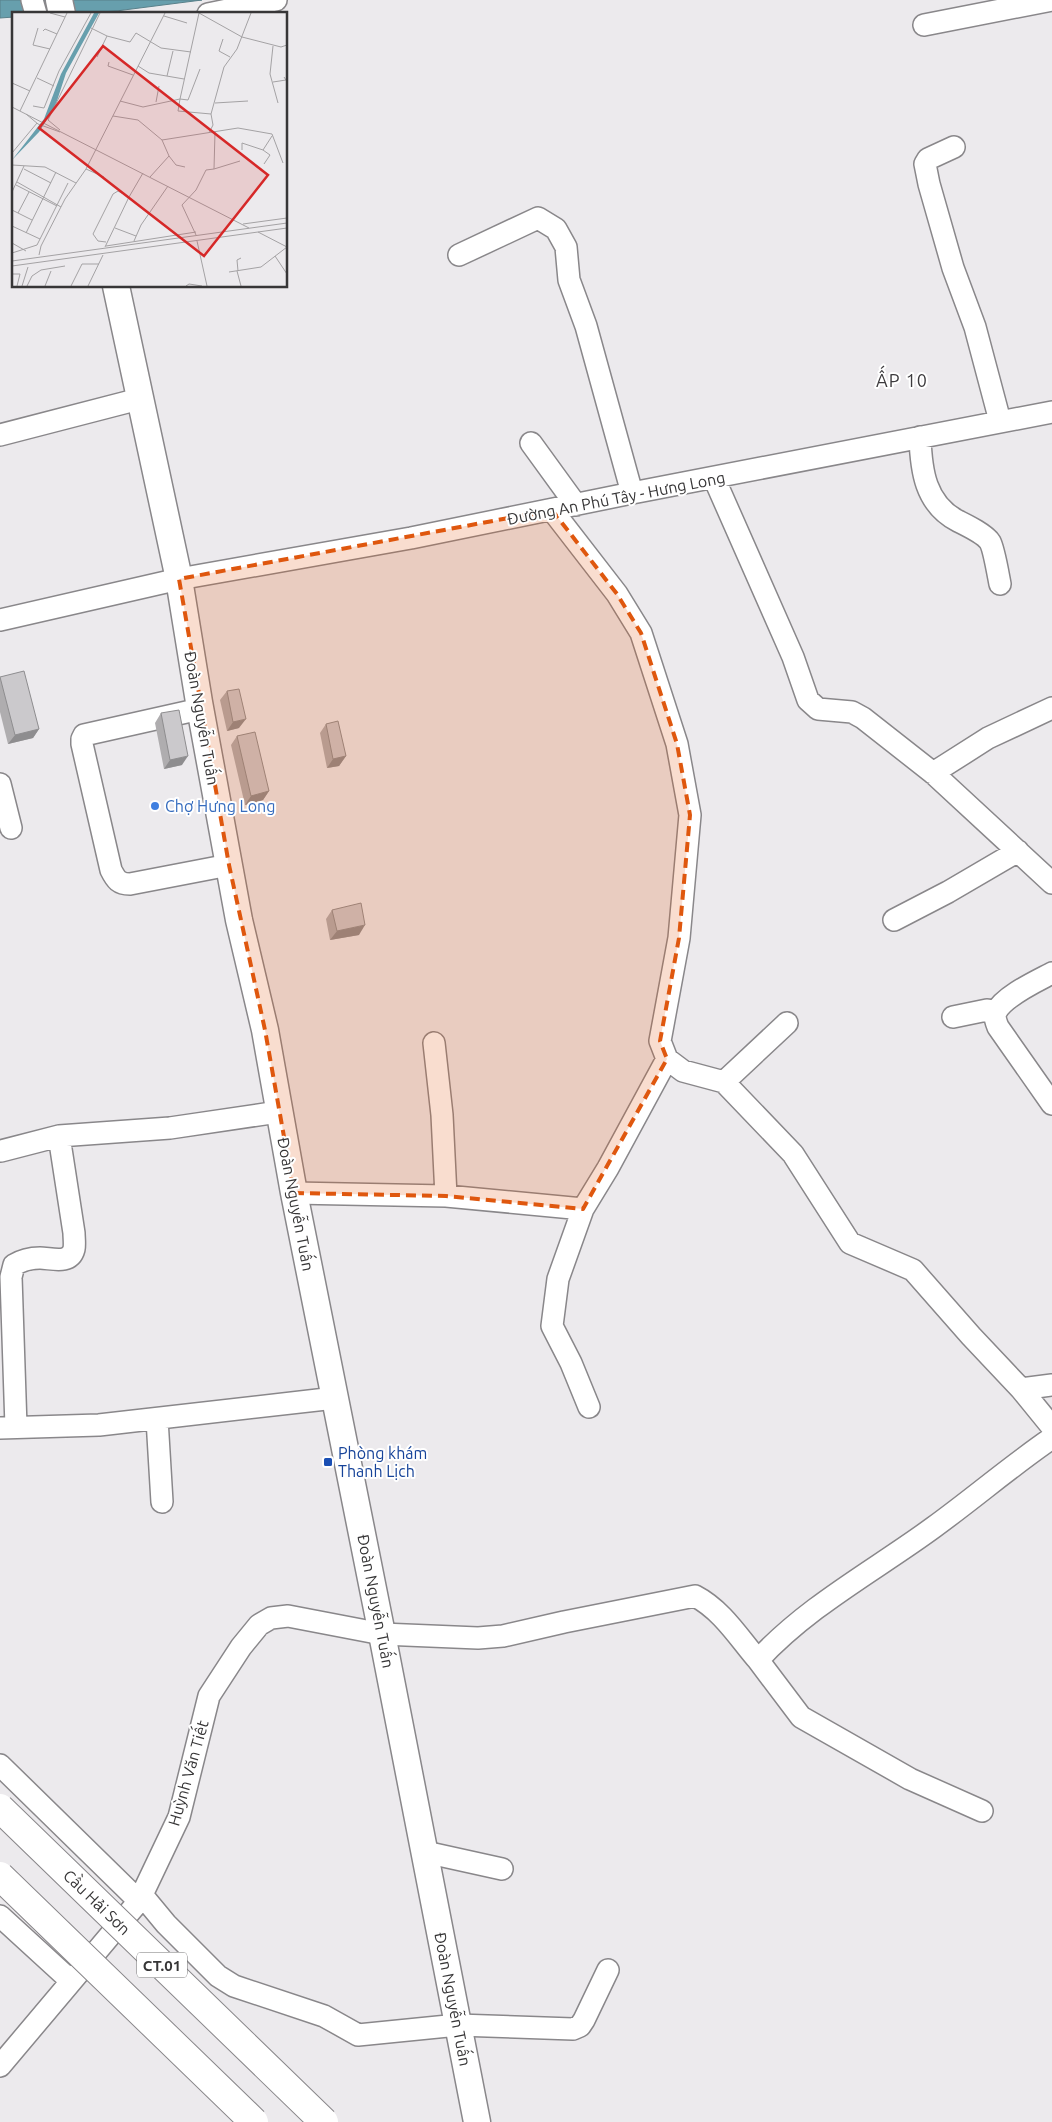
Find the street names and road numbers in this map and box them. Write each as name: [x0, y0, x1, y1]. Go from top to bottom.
street label: Đường An Phú Tây - Hưng Long: [505, 468, 727, 528]
street label: Đoàn Nguyễn Tuấn: [181, 649, 226, 786]
street label: Đoàn Nguyễn Tuấn: [274, 1135, 321, 1272]
street label: Đoàn Nguyễn Tuấn: [354, 1532, 401, 1669]
street label: Huỳnh Văn Tiết: [161, 1717, 212, 1828]
street label: Cầu Hải Sơn: [60, 1864, 136, 1938]
street label: Đoàn Nguyễn Tuấn: [431, 1930, 478, 2067]
road number: CT.01: [137, 1952, 187, 1978]

